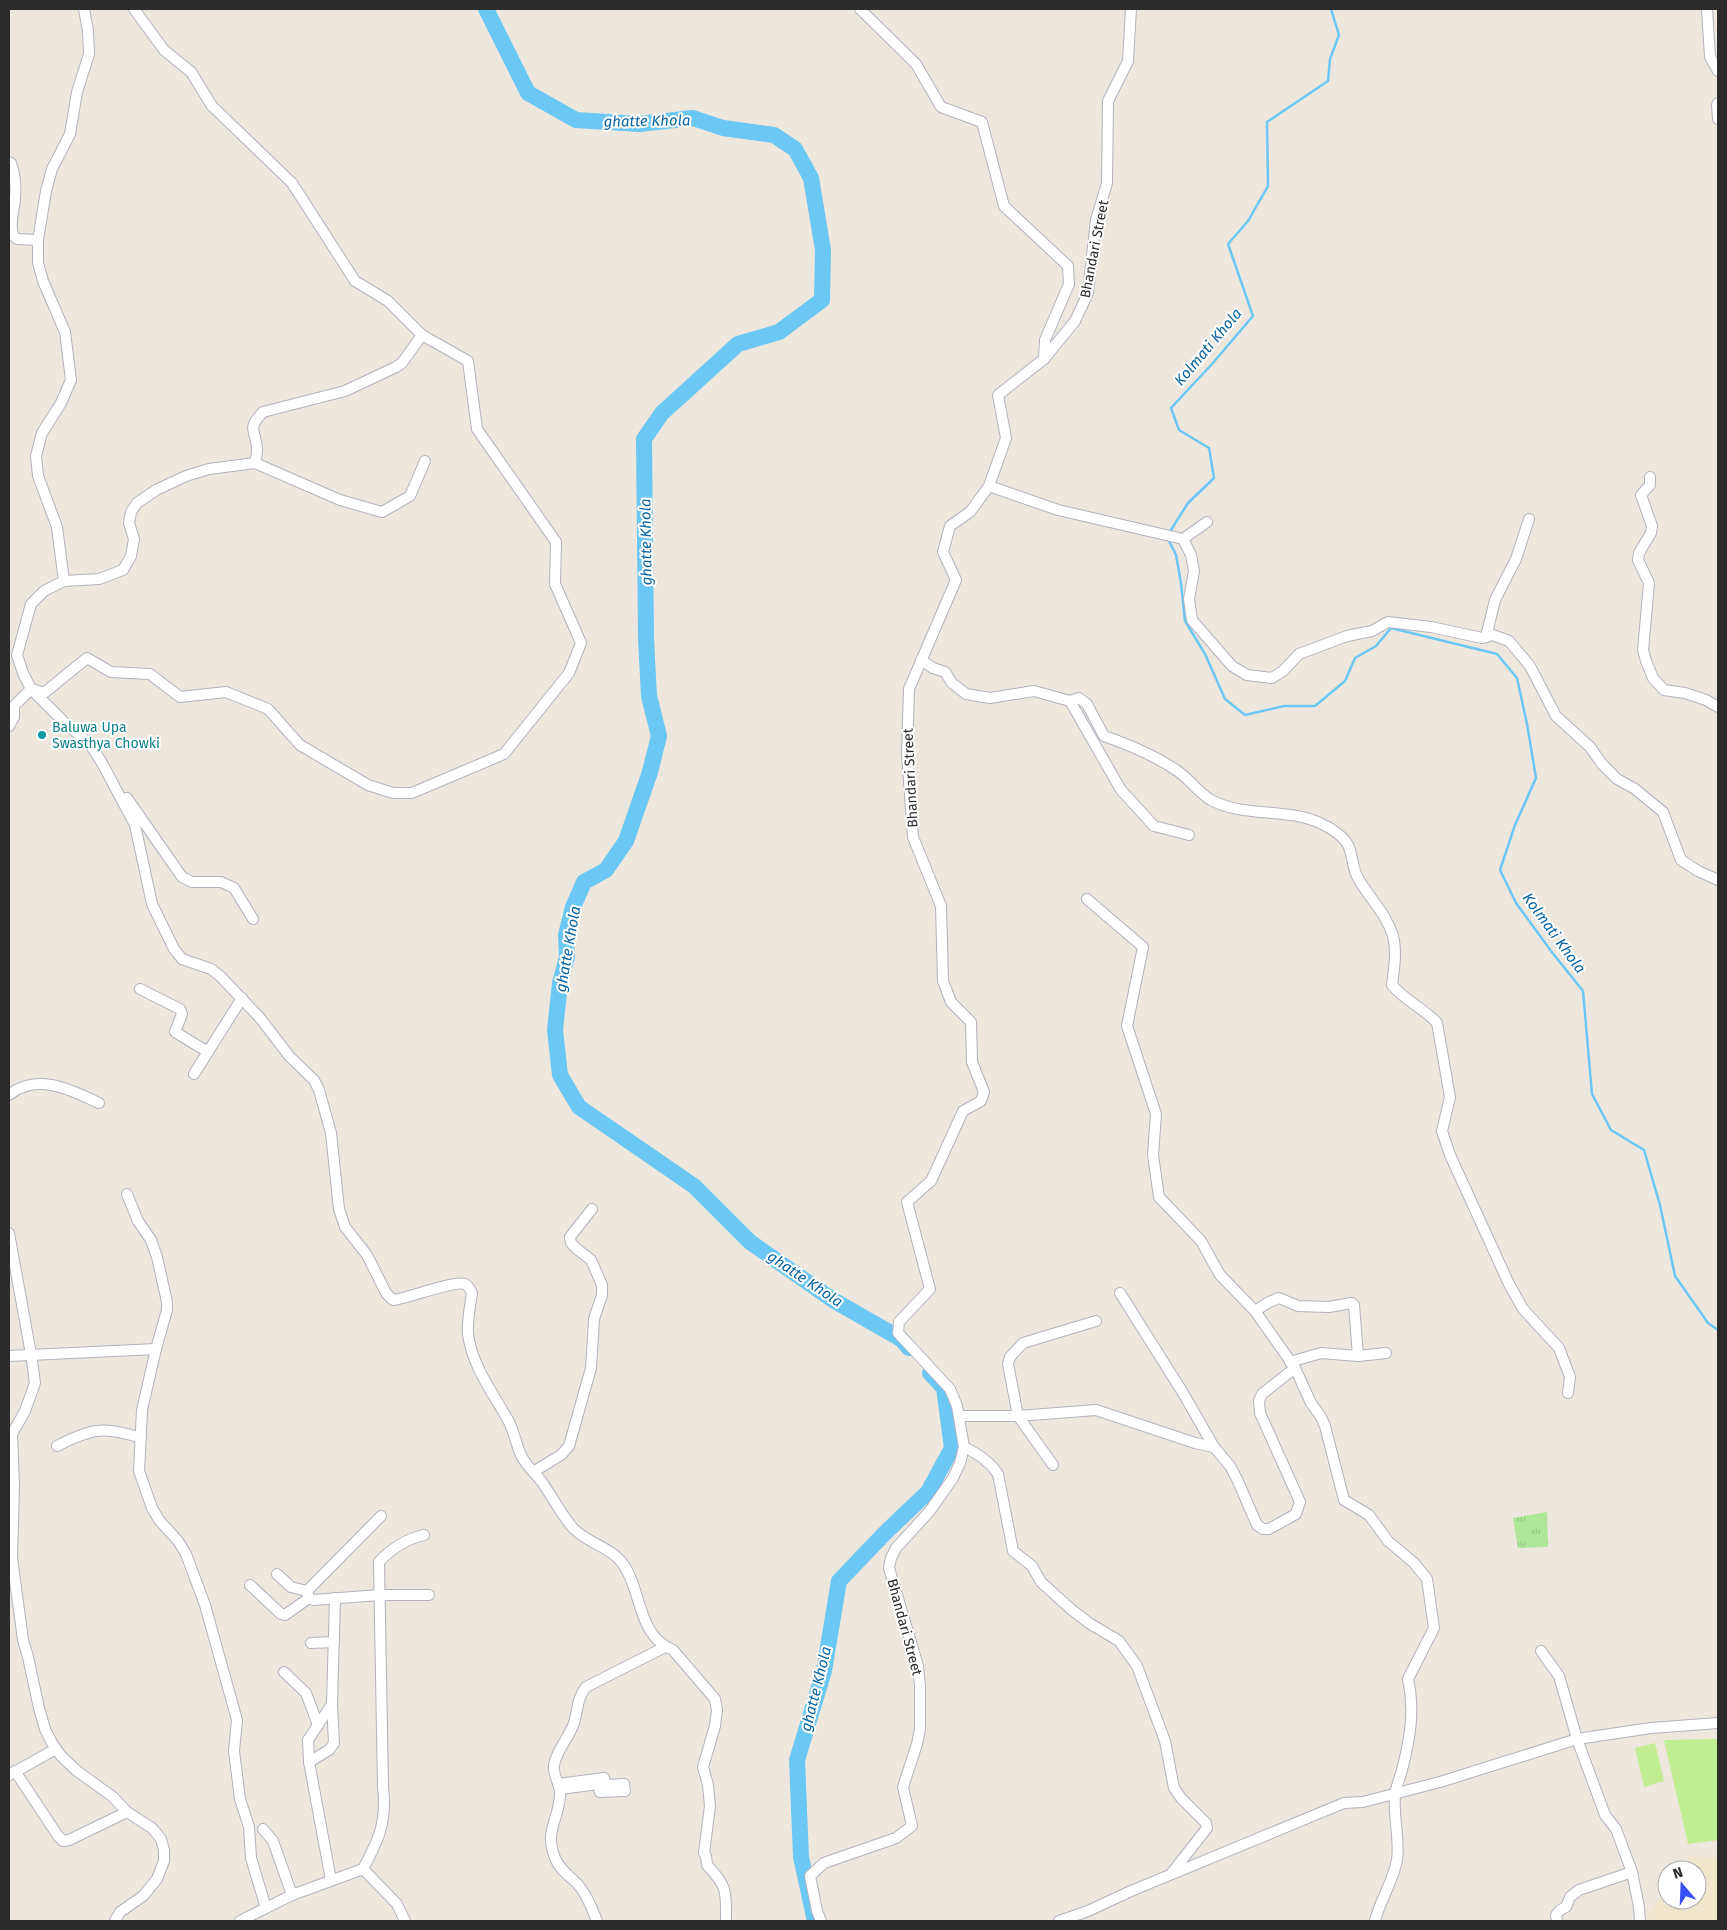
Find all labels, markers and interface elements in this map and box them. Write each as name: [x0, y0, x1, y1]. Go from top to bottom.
water label: ghatte Khola: [603, 111, 691, 131]
street label: Bhandari Street: [1077, 198, 1113, 300]
water label: Kolmati Khola: [1171, 305, 1245, 389]
water label: ghatte Khola: [636, 498, 656, 586]
place label: Baluwa Upa Swasthya Chowki: [52, 719, 160, 752]
street label: Bhandari Street: [899, 727, 922, 828]
marker: Baluwa Upa Swasthya Chowki: [36, 729, 48, 741]
water label: Kolmati Khola: [1519, 889, 1589, 977]
water label: ghatte Khola: [552, 905, 584, 993]
water label: ghatte Khola: [764, 1247, 846, 1311]
street label: Bhandari Street: [883, 1577, 926, 1678]
water label: ghatte Khola: [797, 1645, 835, 1733]
north arrow: [1657, 1860, 1707, 1910]
text: N: [1671, 1864, 1685, 1883]

